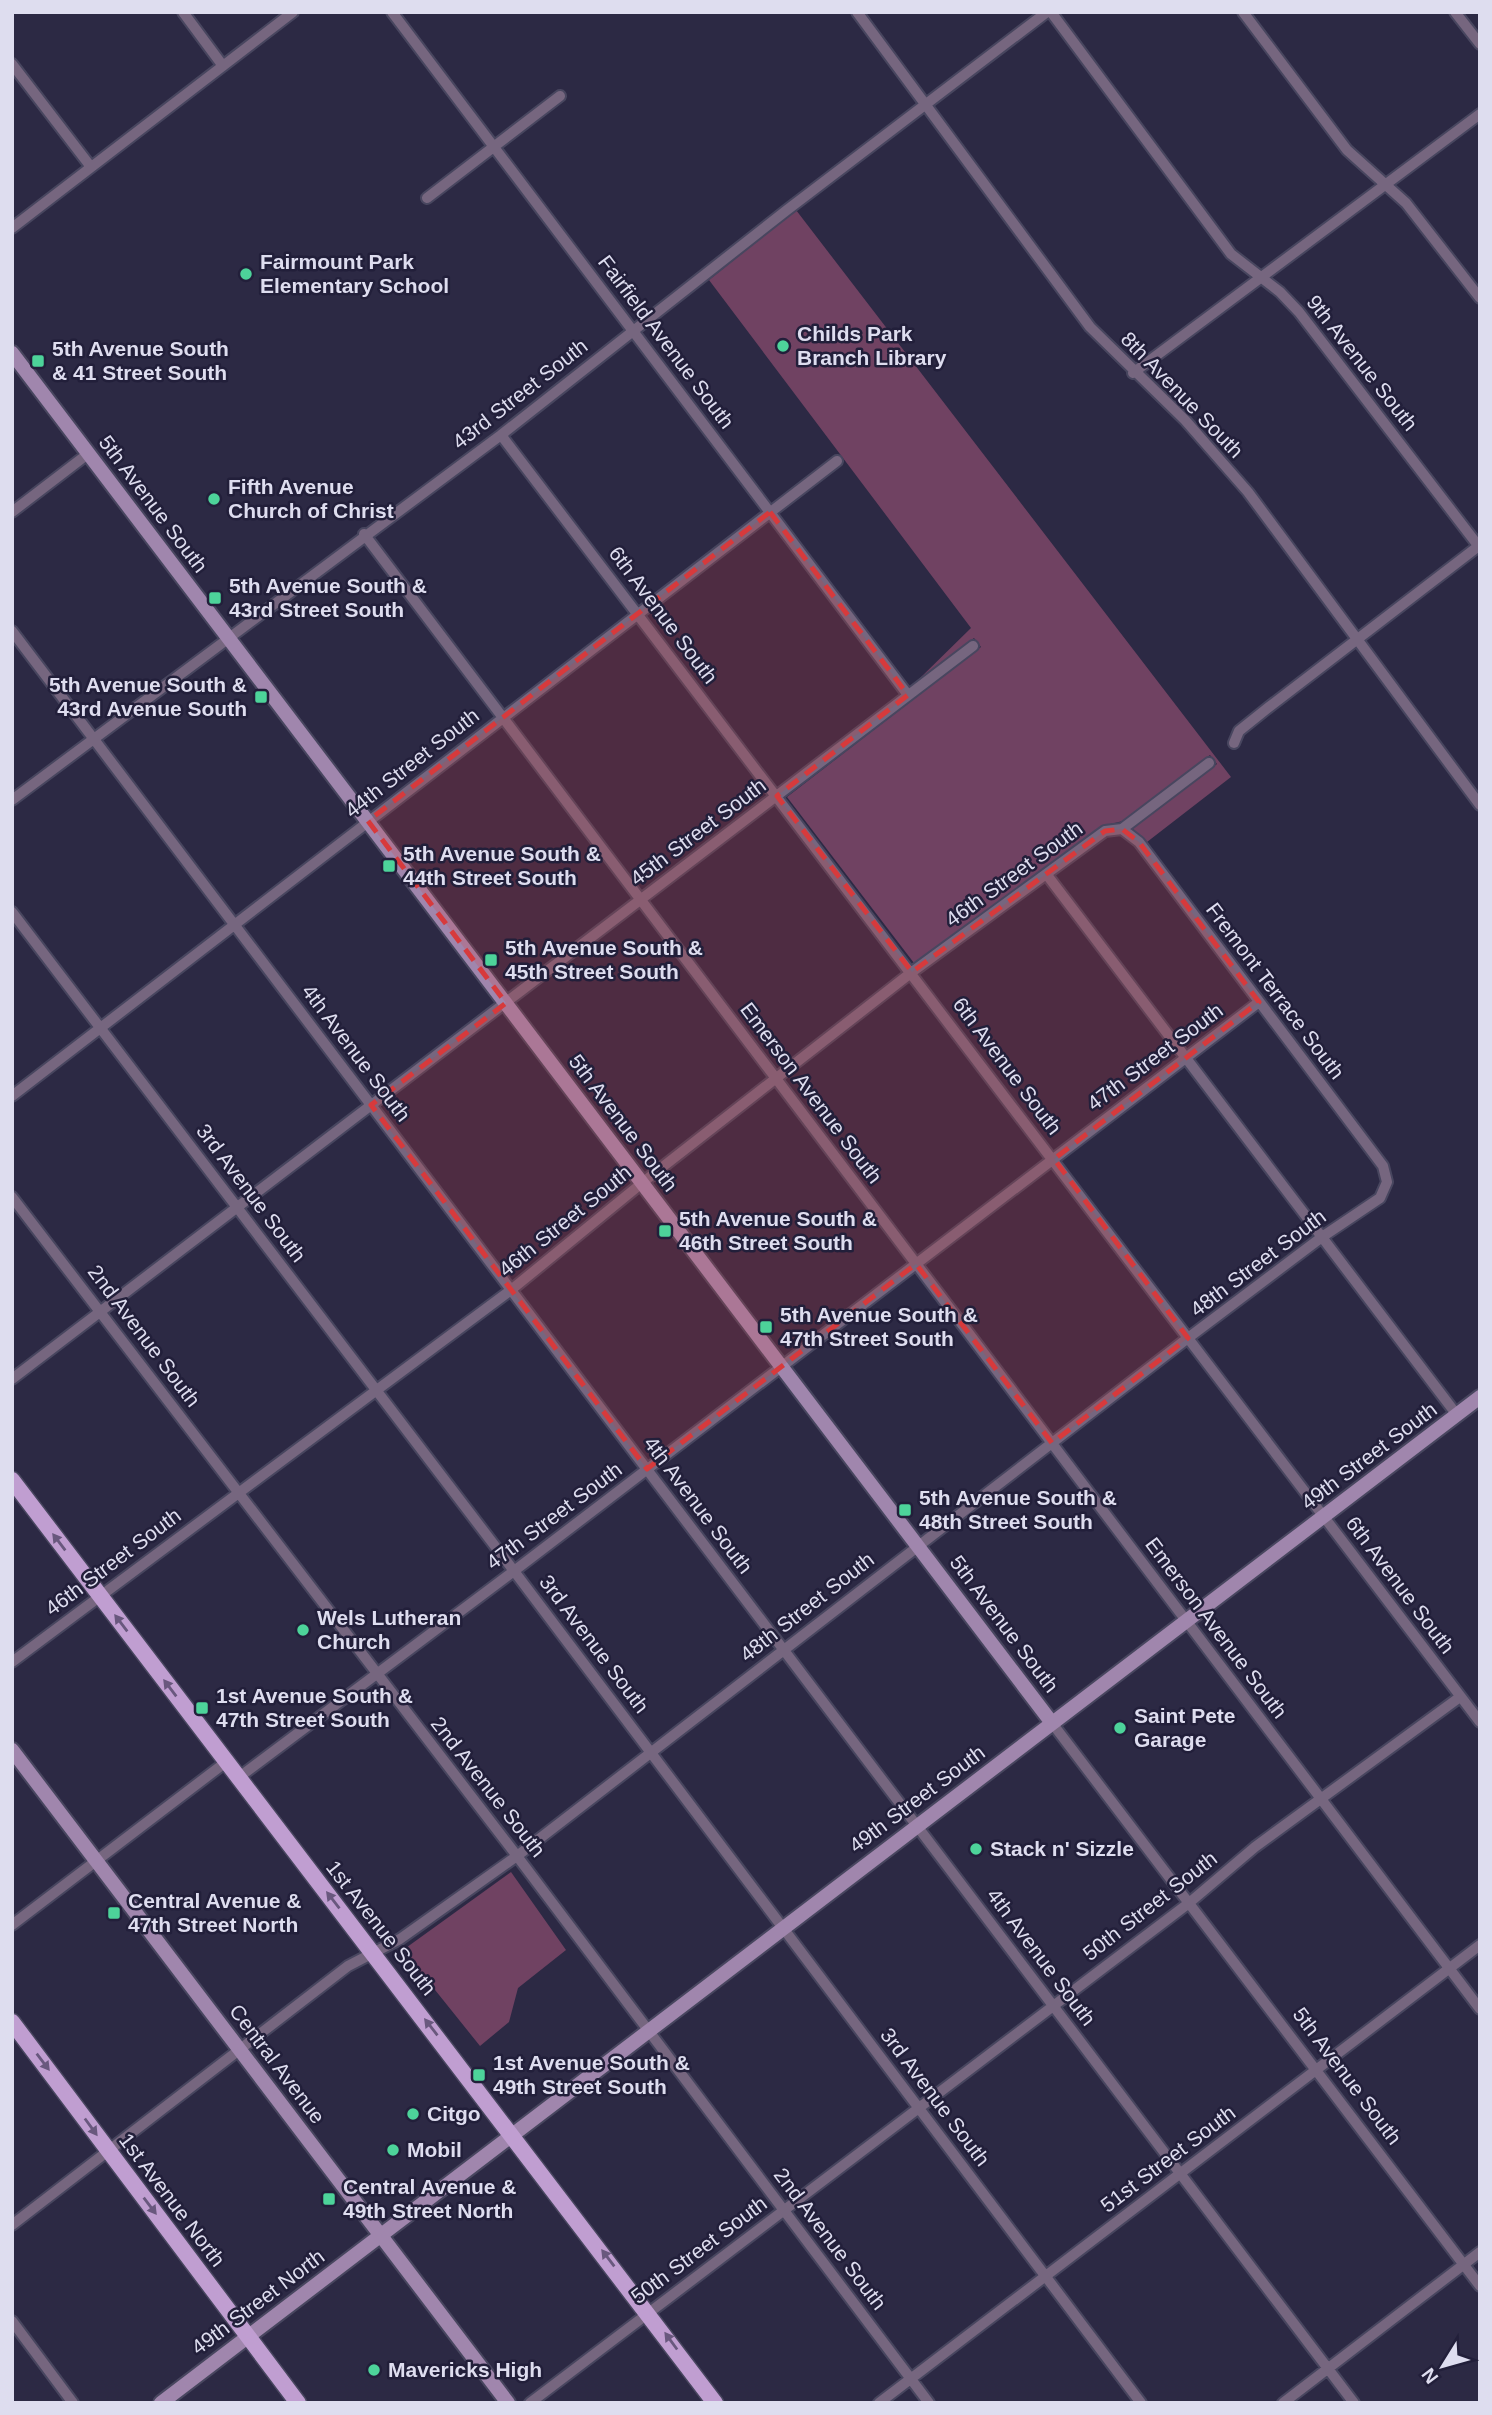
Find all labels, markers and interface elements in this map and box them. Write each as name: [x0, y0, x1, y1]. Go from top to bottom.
place label: Fairmount Park Elementary School: [260, 250, 449, 297]
street label: Fairfield Avenue South: [594, 251, 739, 433]
marker: Fairmount Park Elementary School: [238, 266, 254, 282]
street label: 9th Avenue South: [1302, 290, 1422, 435]
place label: Childs Park Branch Library: [797, 322, 947, 369]
street label: 8th Avenue South: [1117, 327, 1248, 462]
street label: 43rd Street South: [448, 334, 592, 453]
place label: 5th Avenue South & 41 Street South: [52, 337, 229, 384]
marker: Childs Park Branch Library: [775, 338, 791, 354]
marker: 5th Avenue South & 41 Street South: [30, 353, 46, 369]
street label: 5th Avenue South: [94, 431, 212, 577]
place label: Fifth Avenue Church of Christ: [228, 475, 394, 522]
marker: Fifth Avenue Church of Christ: [206, 491, 222, 507]
street label: 6th Avenue South: [604, 542, 722, 688]
place label: 5th Avenue South & 43rd Street South: [229, 574, 427, 621]
marker: 5th Avenue South & 43rd Street South: [207, 590, 223, 606]
place label: 5th Avenue South & 43rd Avenue South: [49, 673, 247, 720]
marker: 5th Avenue South & 43rd Avenue South: [253, 689, 269, 705]
street label: 44th Street South: [340, 703, 483, 822]
street label: 45th Street South: [626, 773, 770, 890]
street label: 46th Street South: [941, 816, 1087, 931]
place label: 5th Avenue South & 44th Street South: [403, 842, 601, 889]
marker: 5th Avenue South & 44th Street South: [381, 858, 397, 874]
street label: Fremont Terrace South: [1202, 898, 1349, 1083]
place label: 5th Avenue South & 45th Street South: [505, 936, 703, 983]
marker: 5th Avenue South & 45th Street South: [483, 952, 499, 968]
street label: 4th Avenue South: [297, 980, 415, 1126]
street label: 6th Avenue South: [948, 993, 1066, 1139]
street label: Emerson Avenue South: [736, 998, 887, 1188]
street label: 47th Street South: [1083, 998, 1227, 1115]
street label: 5th Avenue South: [564, 1050, 682, 1196]
street label: 3rd Avenue South: [192, 1119, 311, 1266]
street label: 46th Street South: [494, 1160, 635, 1281]
street label: 48th Street South: [1186, 1204, 1330, 1321]
place label: 5th Avenue South & 46th Street South: [679, 1207, 877, 1254]
marker: 5th Avenue South & 46th Street South: [657, 1223, 673, 1239]
street label: 2nd Avenue South: [84, 1260, 205, 1411]
place label: 5th Avenue South & 47th Street South: [780, 1303, 978, 1350]
marker: 5th Avenue South & 47th Street South: [758, 1319, 774, 1335]
street label: 49th Street South: [1297, 1397, 1441, 1514]
street label: 4th Avenue South: [639, 1432, 757, 1578]
street label: 47th Street South: [482, 1457, 626, 1574]
place label: 5th Avenue South & 48th Street South: [919, 1486, 1117, 1533]
marker: 5th Avenue South & 48th Street South: [897, 1502, 913, 1518]
street label: 46th Street South: [41, 1503, 185, 1620]
street label: 6th Avenue South: [1341, 1512, 1459, 1658]
one-way arrow: [52, 1533, 66, 1551]
street label: Emerson Avenue South: [1141, 1533, 1292, 1723]
street label: 48th Street South: [735, 1547, 878, 1666]
street label: 5th Avenue South: [945, 1551, 1063, 1697]
street label: 3rd Avenue South: [535, 1570, 654, 1717]
place label: Wels Lutheran Church: [317, 1606, 461, 1653]
one-way arrow: [113, 1615, 128, 1633]
marker: Wels Lutheran Church: [295, 1622, 311, 1638]
one-way arrow: [162, 1679, 177, 1697]
place label: 1st Avenue South & 47th Street South: [216, 1684, 413, 1731]
marker: 1st Avenue South & 47th Street South: [194, 1700, 210, 1716]
place label: Saint Pete Garage: [1134, 1704, 1236, 1751]
street label: 2nd Avenue South: [427, 1712, 550, 1861]
marker: Saint Pete Garage: [1112, 1720, 1128, 1736]
street label: 49th Street South: [845, 1740, 989, 1857]
place label: Stack n' Sizzle: [990, 1837, 1134, 1860]
marker: Stack n' Sizzle: [968, 1841, 984, 1857]
street label: 50th Street South: [1078, 1846, 1221, 1965]
street label: 1st Avenue South: [322, 1856, 441, 1999]
street label: 4th Avenue South: [982, 1884, 1100, 2030]
place label: Central Avenue & 47th Street North: [128, 1889, 302, 1936]
one-way arrow: [326, 1892, 341, 1910]
marker: Central Avenue & 47th Street North: [106, 1905, 122, 1921]
street label: Central Avenue: [225, 2000, 330, 2128]
street label: 5th Avenue South: [1288, 2003, 1406, 2149]
one-way arrow: [425, 2018, 439, 2036]
street label: 3rd Avenue South: [876, 2023, 995, 2170]
place label: 1st Avenue South & 49th Street South: [493, 2051, 690, 2098]
one-way arrow: [36, 2053, 50, 2072]
marker: 1st Avenue South & 49th Street South: [471, 2067, 487, 2083]
street label: 51st Street South: [1096, 2101, 1239, 2217]
place label: Citgo: [427, 2102, 481, 2125]
marker: Citgo: [405, 2106, 421, 2122]
one-way arrow: [84, 2118, 98, 2136]
street label: 1st Avenue North: [115, 2129, 230, 2271]
place label: Mobil: [407, 2138, 462, 2161]
marker: Mobil: [385, 2142, 401, 2158]
street label: 2nd Avenue South: [770, 2163, 891, 2314]
place label: Central Avenue & 49th Street North: [343, 2175, 517, 2222]
marker: Central Avenue & 49th Street North: [321, 2191, 337, 2207]
street label: 50th Street South: [627, 2191, 771, 2308]
one-way arrow: [143, 2197, 157, 2215]
street label: 49th Street North: [187, 2244, 328, 2359]
one-way arrow: [601, 2249, 615, 2267]
north arrow: [1408, 2331, 1478, 2401]
one-way arrow: [663, 2333, 678, 2351]
place label: Mavericks High: [388, 2358, 542, 2381]
marker: Mavericks High: [366, 2362, 382, 2378]
text: N: [1417, 2364, 1442, 2388]

